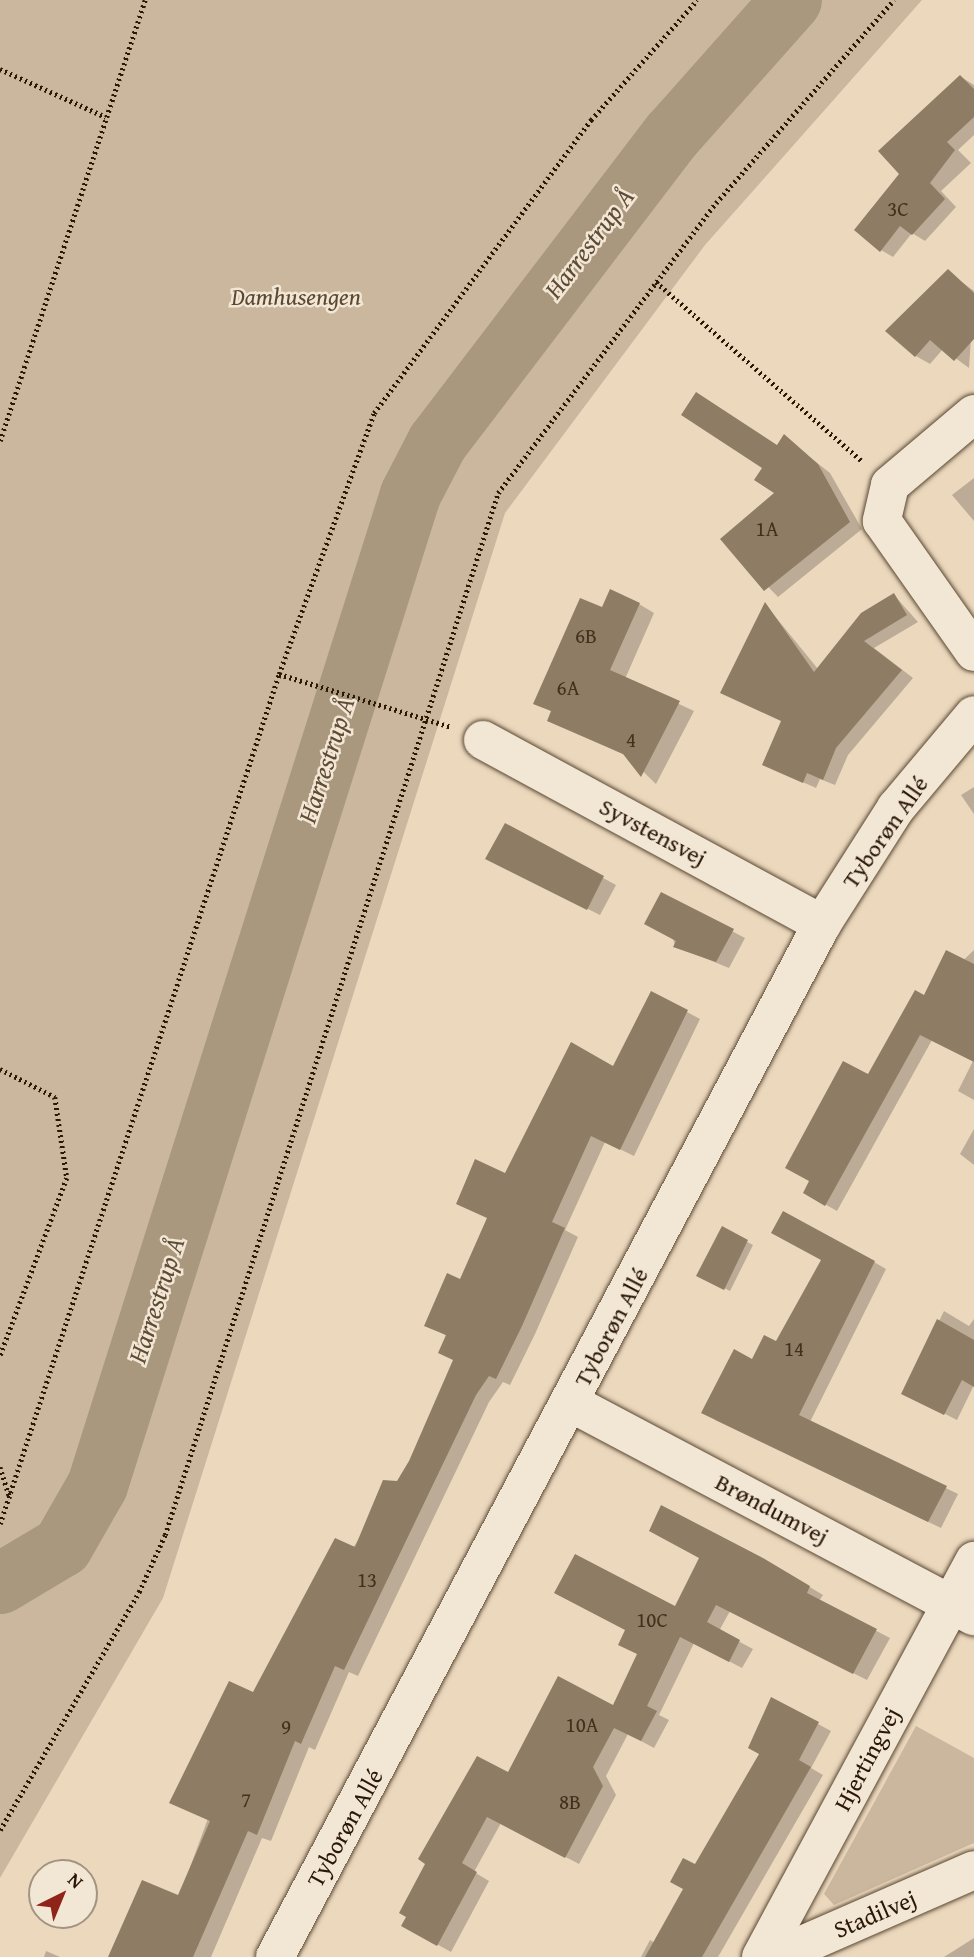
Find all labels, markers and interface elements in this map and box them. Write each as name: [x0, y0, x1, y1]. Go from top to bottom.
water label: Harrestrup Å: [537, 182, 641, 304]
house number: 3C: [887, 196, 909, 222]
park label: Damhusengen: [231, 283, 361, 311]
house number: 1A: [756, 516, 778, 542]
house number: 6B: [575, 623, 597, 649]
house number: 6A: [557, 675, 579, 701]
water label: Harrestrup Å: [291, 693, 361, 827]
house number: 4: [626, 727, 636, 753]
street label: Tyborøn Allé: [836, 770, 934, 894]
street label: Syvstensvej: [595, 792, 711, 872]
water label: Harrestrup Å: [121, 1233, 191, 1367]
street label: Tyborøn Allé: [568, 1263, 654, 1391]
house number: 14: [784, 1336, 804, 1362]
street label: Brøndumvej: [711, 1467, 833, 1551]
house number: 13: [357, 1567, 377, 1593]
house number: 10C: [636, 1607, 668, 1633]
street label: Hjertingvej: [828, 1702, 906, 1816]
house number: 10A: [566, 1712, 598, 1738]
house number: 9: [281, 1714, 291, 1740]
street label: Tyborøn Allé: [301, 1764, 389, 1892]
house number: 7: [241, 1787, 251, 1813]
house number: 8B: [559, 1789, 581, 1815]
north arrow: [28, 1859, 98, 1929]
text: N: [62, 1866, 90, 1895]
street label: Stadilvej: [829, 1884, 921, 1944]

